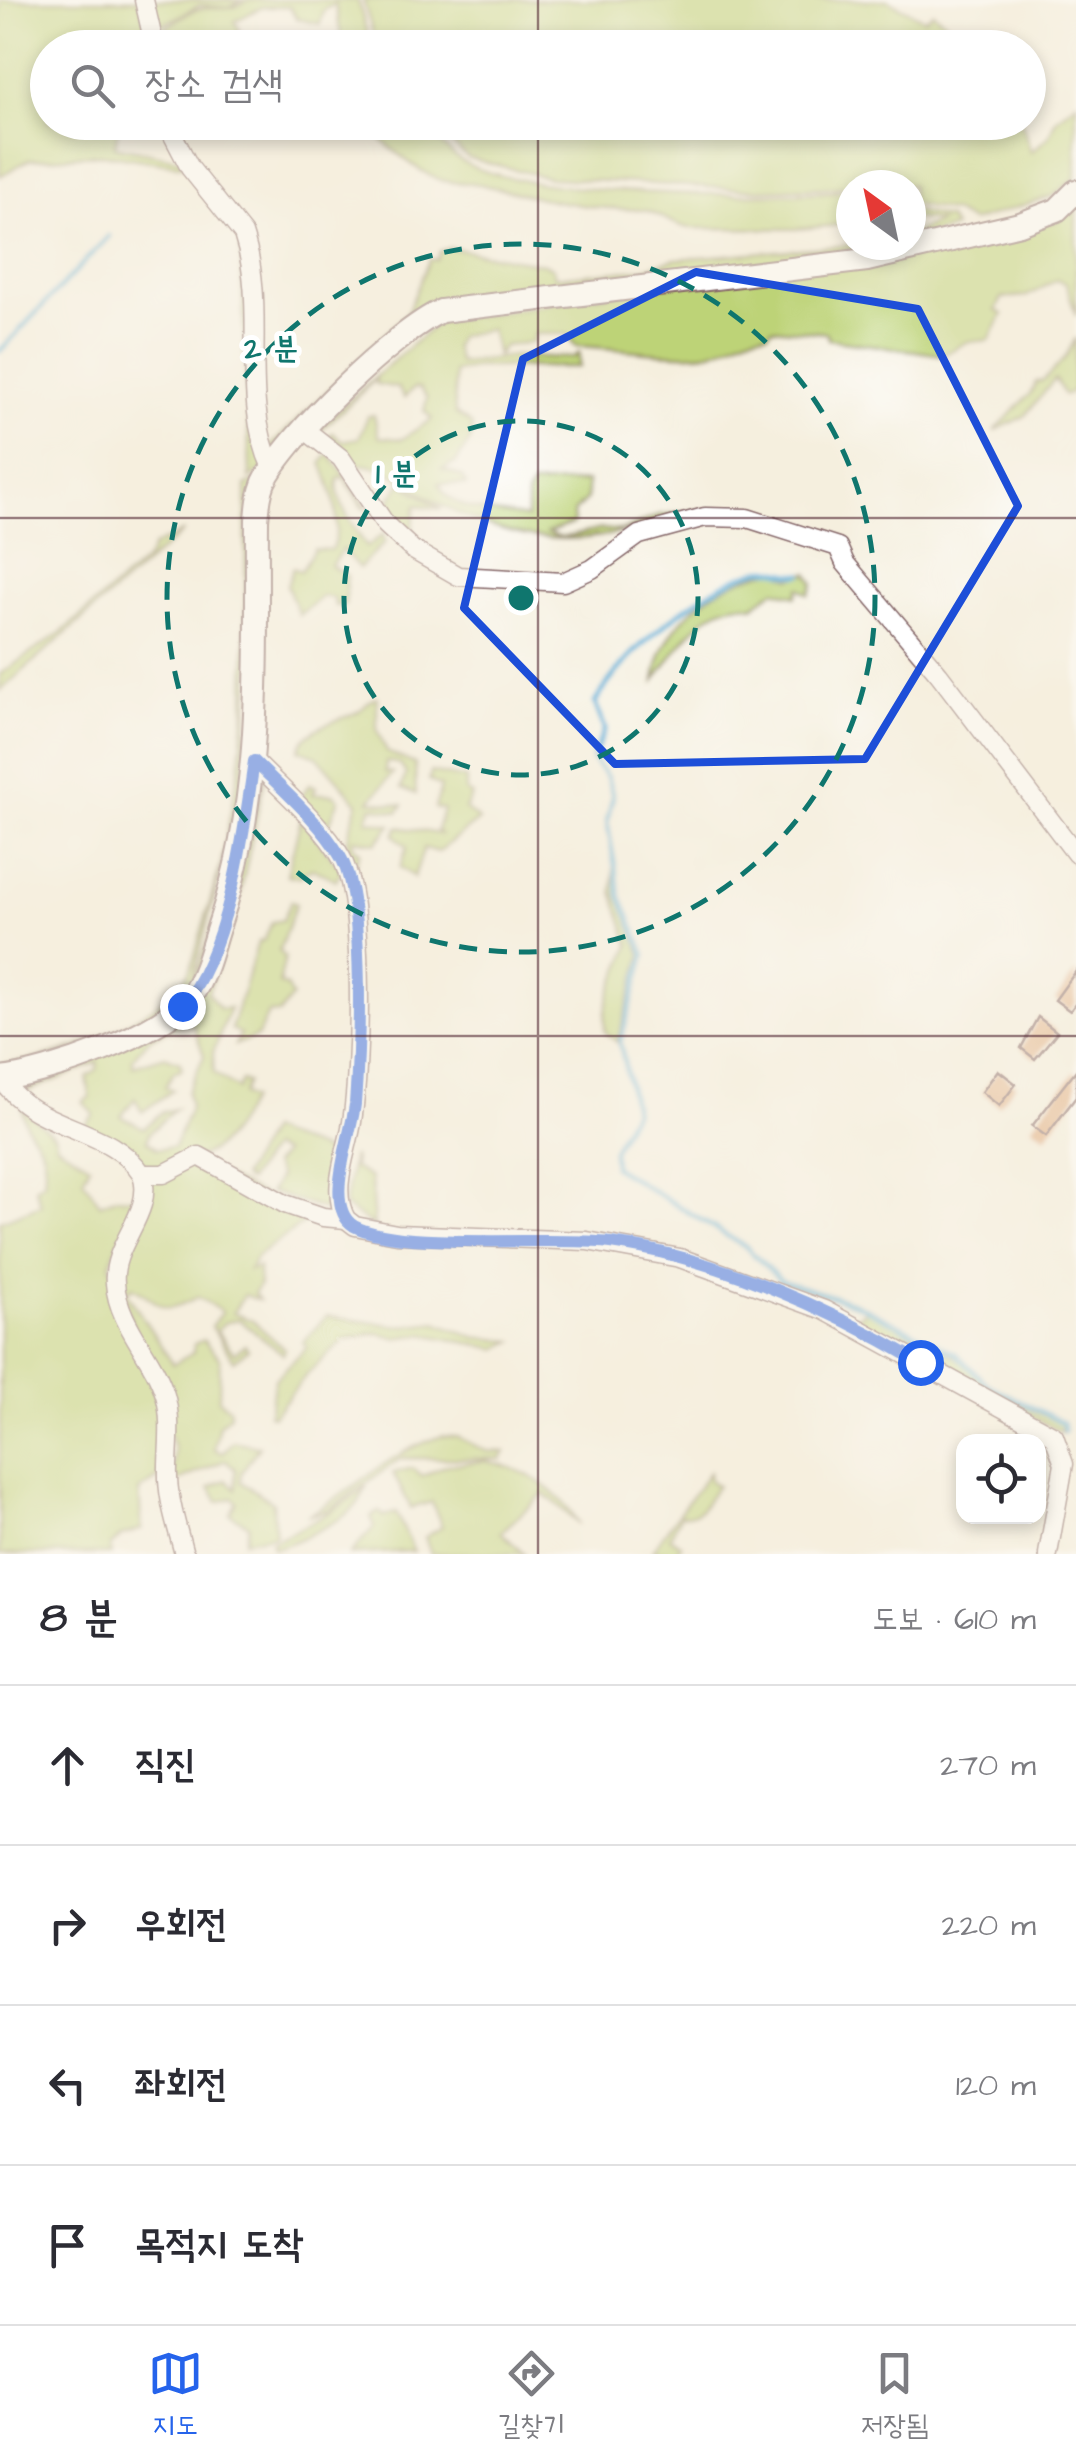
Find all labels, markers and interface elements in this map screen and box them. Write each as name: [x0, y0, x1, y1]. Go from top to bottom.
search box: [30, 30, 1046, 140]
icon: search: [65, 58, 120, 113]
text: 장소 검색: [145, 59, 283, 111]
north arrow: [836, 170, 926, 260]
text: 2 분: [243, 328, 298, 370]
text: 1 분: [376, 453, 416, 495]
centre of rings: [503, 580, 539, 616]
route end: [160, 984, 206, 1030]
route start: [898, 1340, 944, 1386]
map controls: [956, 1434, 1046, 1524]
button: locate: [956, 1434, 1046, 1524]
text: 8 분: [40, 1590, 118, 1648]
text: 도보 · 610 m: [872, 1597, 1036, 1642]
icon: ahead: [40, 1738, 95, 1793]
text: 직진: [135, 1739, 196, 1791]
text: 270 m: [940, 1743, 1036, 1788]
icon: right: [40, 1898, 95, 1953]
text: 우회전: [135, 1899, 227, 1951]
text: 220 m: [941, 1903, 1036, 1948]
icon: left: [40, 2058, 95, 2113]
text: 좌회전: [135, 2059, 227, 2111]
text: 120 m: [956, 2063, 1036, 2108]
icon: arrive: [40, 2218, 95, 2273]
text: 목적지 도착: [135, 2219, 303, 2271]
tab: 지도: [148, 2346, 203, 2445]
tab: 길찾기: [498, 2346, 565, 2445]
tab: 저장됨: [861, 2346, 928, 2445]

